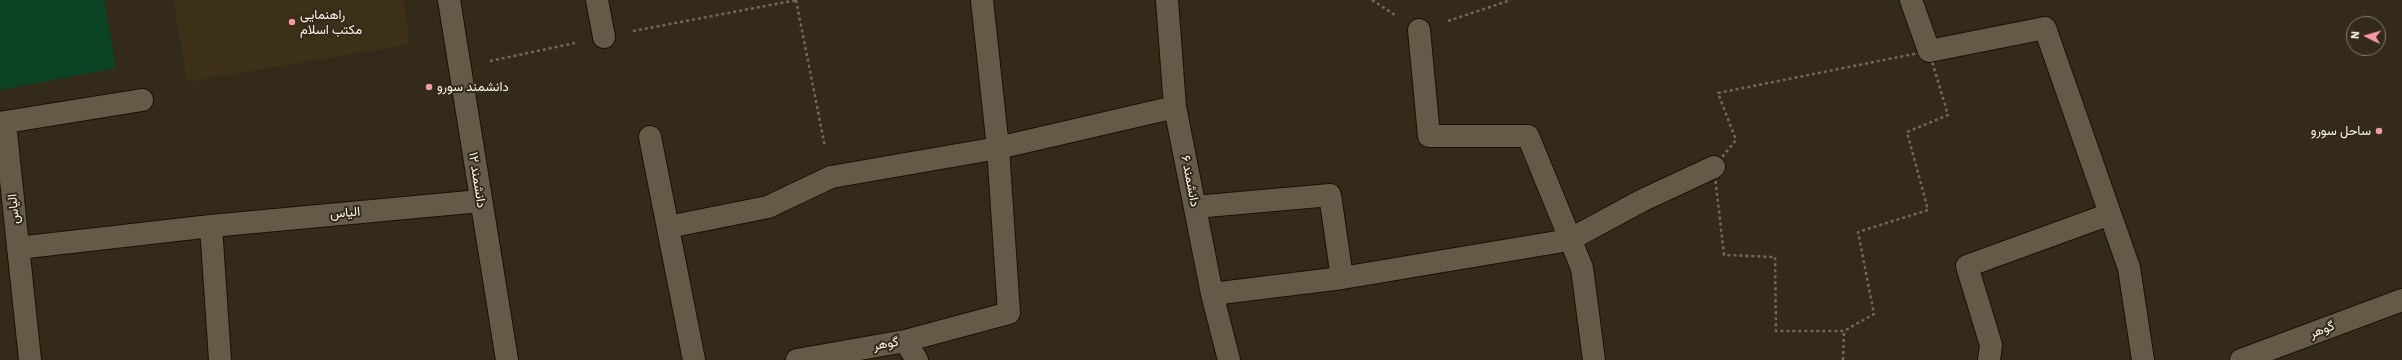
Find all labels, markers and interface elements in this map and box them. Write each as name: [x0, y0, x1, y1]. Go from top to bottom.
place label: راهنمایی مکتب اسلام: [300, 7, 362, 38]
north arrow: [2346, 16, 2386, 56]
marker: راهنمایی مکتب اسلام: [287, 17, 297, 27]
text: N: [2348, 30, 2362, 40]
place label: دانشمند سورو: [437, 79, 509, 95]
marker: دانشمند سورو: [424, 82, 434, 92]
place label: ساحل سورو: [2311, 123, 2371, 139]
marker: ساحل سورو: [2374, 126, 2384, 136]
street label: دانشمند ۱۲: [465, 151, 489, 209]
street label: دانشمند ۶: [1177, 154, 1203, 208]
street label: الیاس: [5, 193, 23, 225]
street label: الیاس: [329, 204, 361, 222]
street label: گوهر: [2307, 318, 2337, 342]
street label: گوهر: [872, 334, 900, 354]

